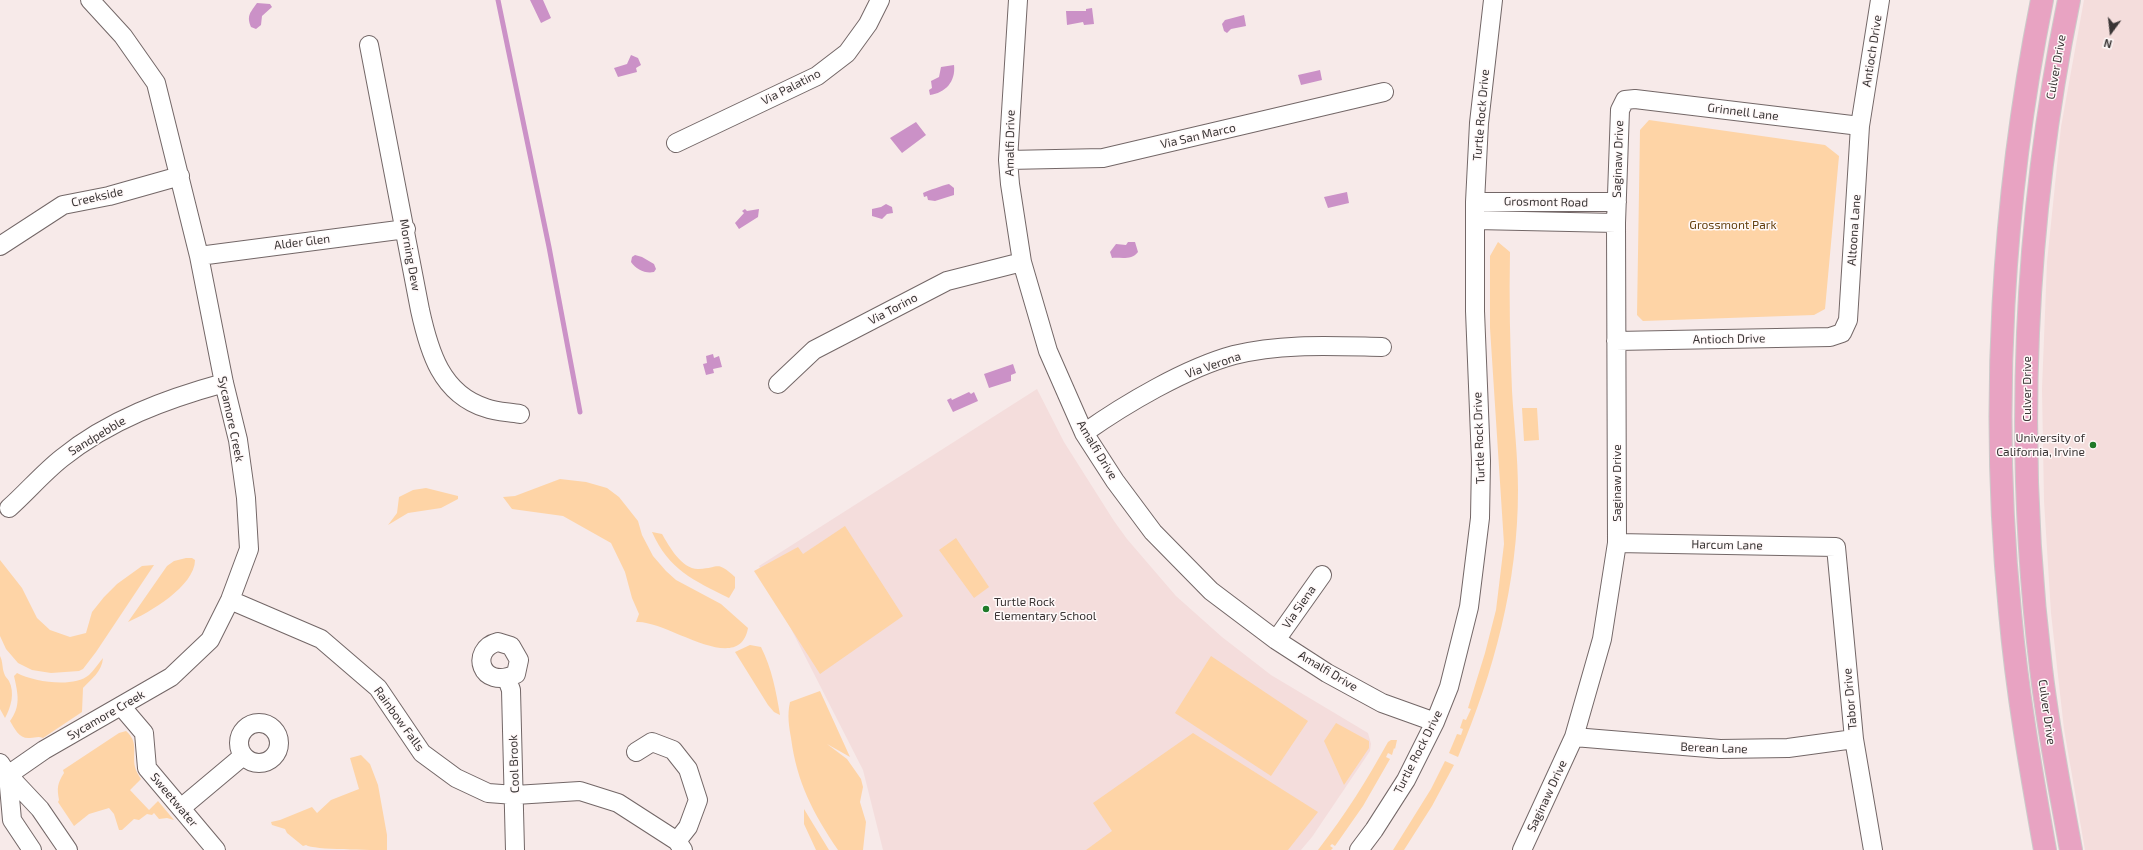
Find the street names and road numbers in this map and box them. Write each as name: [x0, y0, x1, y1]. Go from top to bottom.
street label: Antioch Drive: [1859, 14, 1885, 88]
street label: Culver Drive: [2043, 33, 2069, 101]
street label: Via Palatino: [759, 66, 823, 108]
street label: Turtle Rock Drive: [1470, 68, 1492, 162]
street label: Grinnell Lane: [1707, 100, 1779, 124]
street label: Amalfi Drive: [1002, 110, 1018, 176]
street label: Via San Marco: [1159, 120, 1237, 152]
street label: Saginaw Drive: [1609, 120, 1627, 198]
street label: Creekside: [70, 184, 124, 210]
street label: Grosmont Road: [1504, 194, 1588, 210]
street label: Altoona Lane: [1844, 194, 1864, 266]
street label: Morning Dew: [397, 218, 423, 292]
street label: Alder Glen: [273, 231, 331, 253]
street label: Via Torino: [866, 290, 920, 328]
street label: Antioch Drive: [1692, 331, 1766, 347]
street label: Via Verona: [1183, 349, 1243, 381]
street label: Culver Drive: [2020, 356, 2034, 422]
street label: Sycamore Creek: [215, 375, 247, 463]
street label: Turtle Rock Drive: [1470, 392, 1488, 484]
street label: Sandpebble: [66, 413, 128, 459]
street label: Amalfi Drive: [1074, 418, 1120, 482]
street label: Saginaw Drive: [1610, 444, 1624, 522]
street label: Harcum Lane: [1691, 537, 1763, 553]
street label: Via Siena: [1279, 583, 1319, 631]
street label: Amalfi Drive: [1296, 648, 1360, 694]
street label: Tabor Drive: [1840, 667, 1860, 731]
street label: Culver Drive: [2035, 678, 2059, 746]
street label: Rainbow Falls: [371, 684, 427, 754]
street label: Sycamore Creek: [65, 687, 147, 743]
street label: Turtle Rock Drive: [1391, 708, 1445, 796]
street label: Cool Brook: [506, 734, 522, 794]
street label: Berean Lane: [1680, 740, 1748, 756]
street label: Saginaw Drive: [1524, 758, 1570, 834]
street label: Sweetwater: [147, 770, 201, 830]

